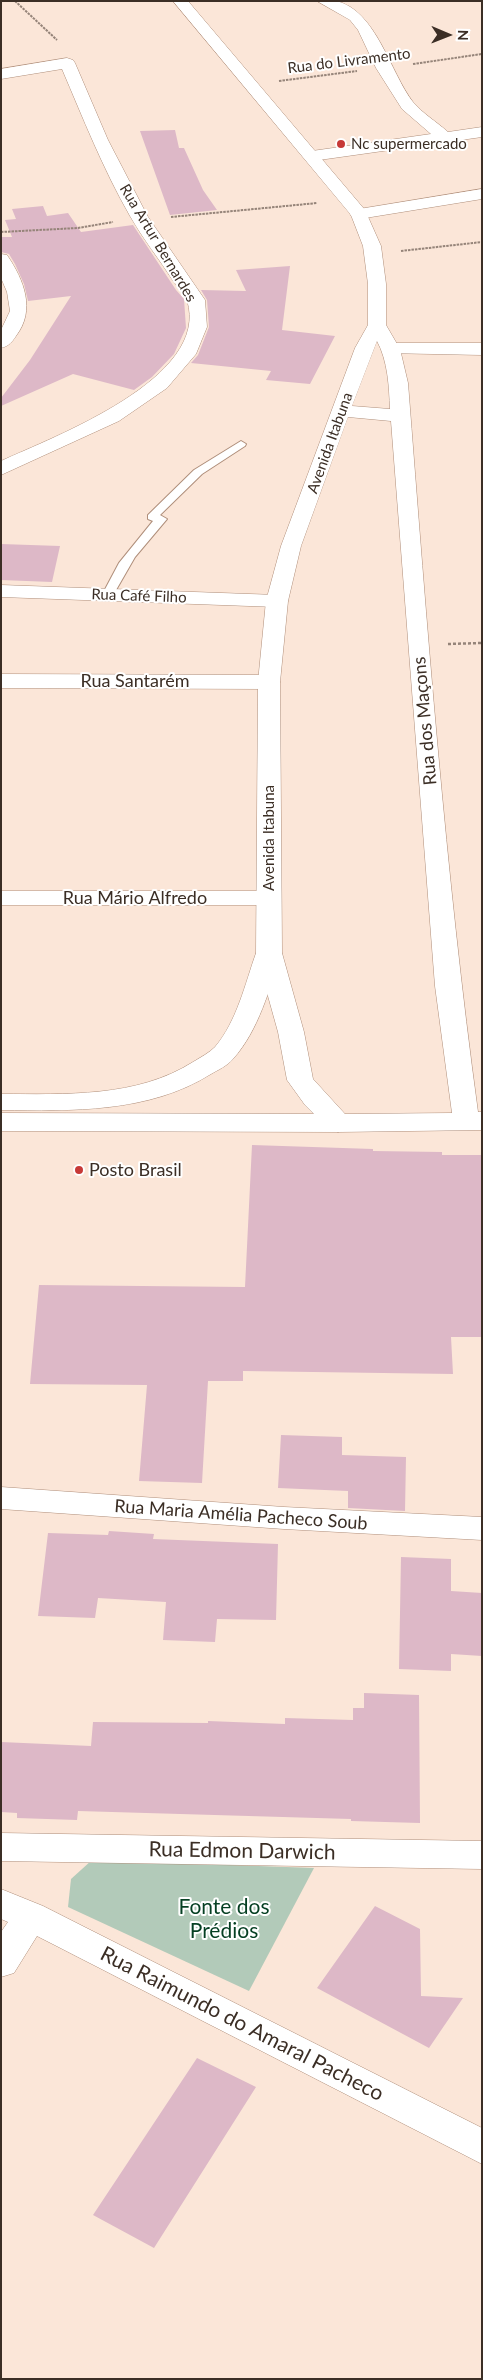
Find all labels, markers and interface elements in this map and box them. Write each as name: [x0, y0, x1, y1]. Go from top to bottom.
north arrow: [423, 10, 473, 60]
text: N: [455, 30, 472, 41]
street label: Rua do Livramento: [287, 45, 411, 77]
place label: Nc supermercado: [351, 135, 467, 153]
marker: Nc supermercado: [335, 138, 347, 150]
street label: Rua Artur Bernardes: [116, 181, 200, 305]
street label: Avenida Itabuna: [303, 390, 357, 496]
street label: Rua Café Filho: [91, 585, 187, 607]
street label: Rua dos Maçons: [409, 656, 441, 786]
street label: Rua Santarém: [81, 670, 189, 692]
street label: Avenida Itabuna: [260, 785, 278, 891]
street label: Rua Mário Alfredo: [63, 887, 207, 909]
place label: Posto Brasil: [89, 1159, 182, 1181]
marker: Posto Brasil: [73, 1164, 85, 1176]
street label: Rua Maria Amélia Pacheco Soub: [114, 1495, 368, 1535]
street label: Rua Edmon Darwich: [148, 1837, 336, 1865]
park label: Fonte dos Prédios: [178, 1894, 270, 1944]
street label: Rua Raimundo do Amaral Pacheco: [96, 1941, 388, 2107]

